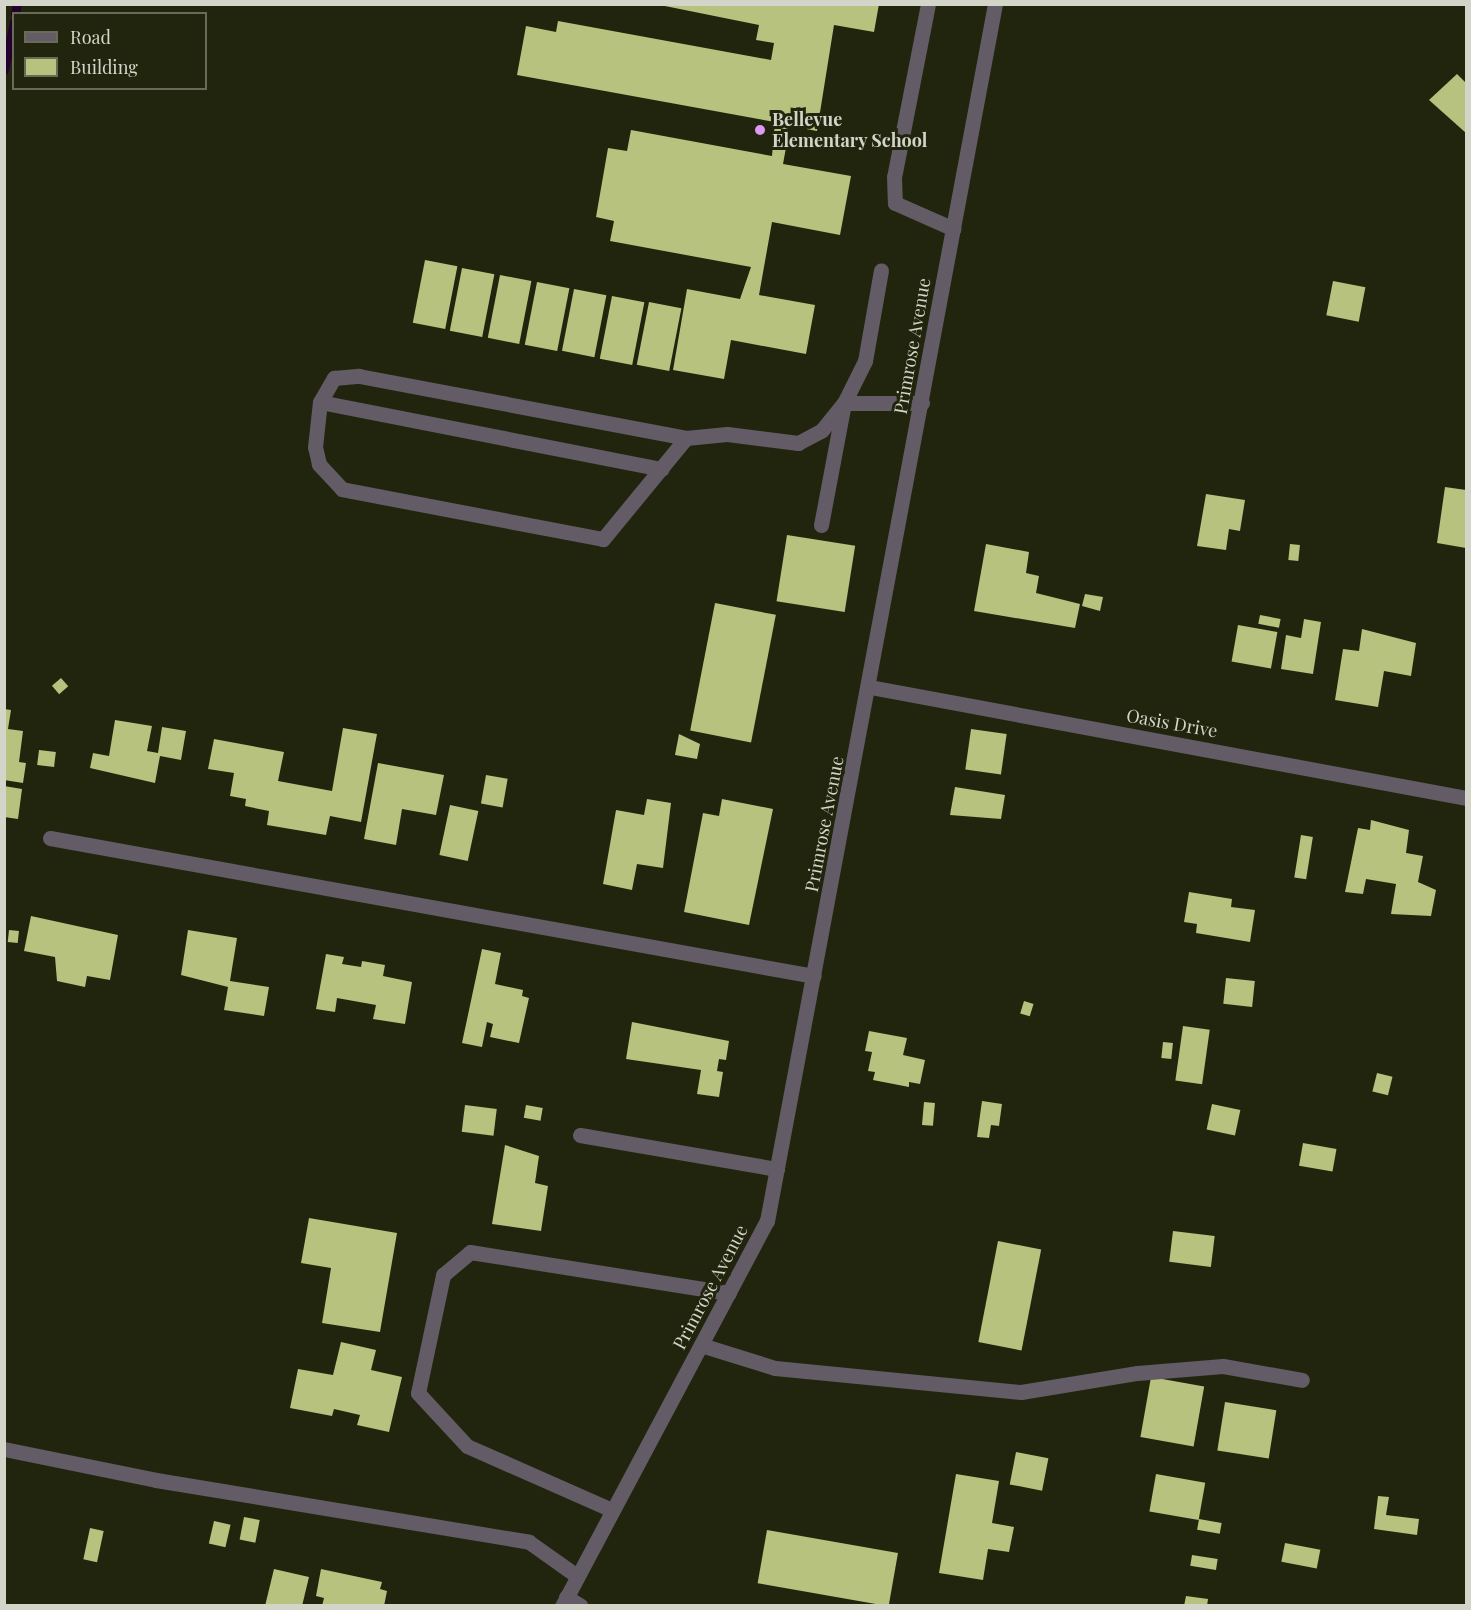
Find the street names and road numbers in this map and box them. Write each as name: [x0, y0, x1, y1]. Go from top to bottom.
street label: Primrose Avenue: [889, 276, 935, 416]
street label: Oasis Drive: [1125, 704, 1219, 742]
street label: Primrose Avenue: [800, 754, 848, 894]
street label: Primrose Avenue: [668, 1221, 752, 1353]

